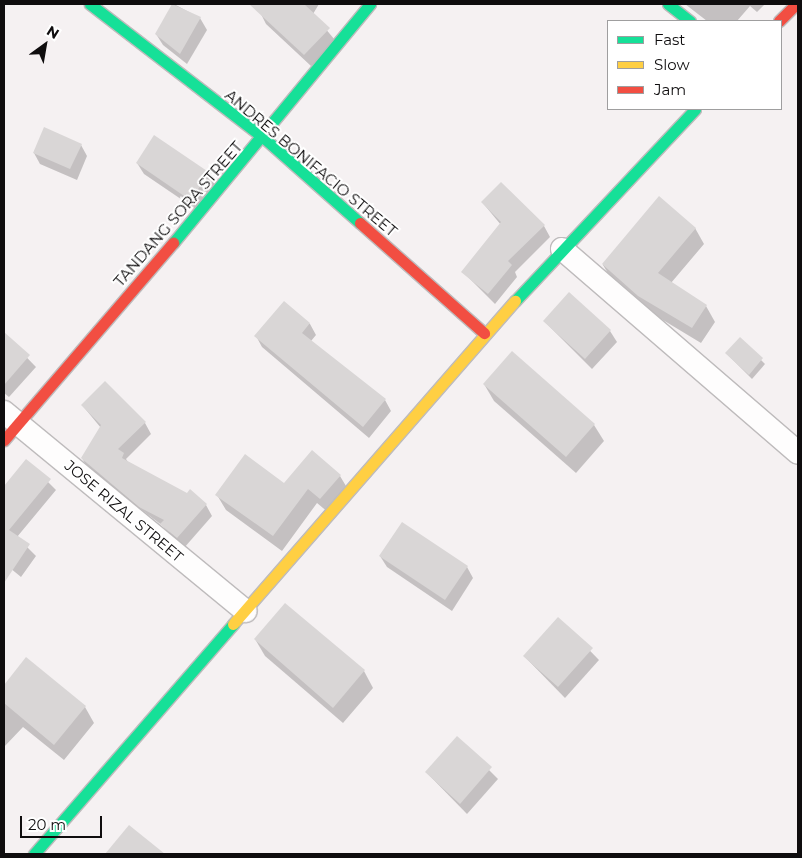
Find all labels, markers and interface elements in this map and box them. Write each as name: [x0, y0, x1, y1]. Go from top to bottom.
north arrow: [20, 20, 70, 70]
legend: [607, 20, 782, 110]
text: N: [43, 22, 63, 43]
text: Fast: [654, 30, 685, 49]
text: Slow: [654, 55, 690, 74]
text: Jam: [654, 80, 686, 99]
street label: ANDRES BONIFACIO STREET: [222, 86, 400, 240]
street label: TANDANG SORA STREET: [110, 138, 246, 290]
street label: JOSE RIZAL STREET: [61, 456, 187, 566]
scale bar: [22, 806, 105, 838]
text: 20 m: [28, 815, 66, 834]

